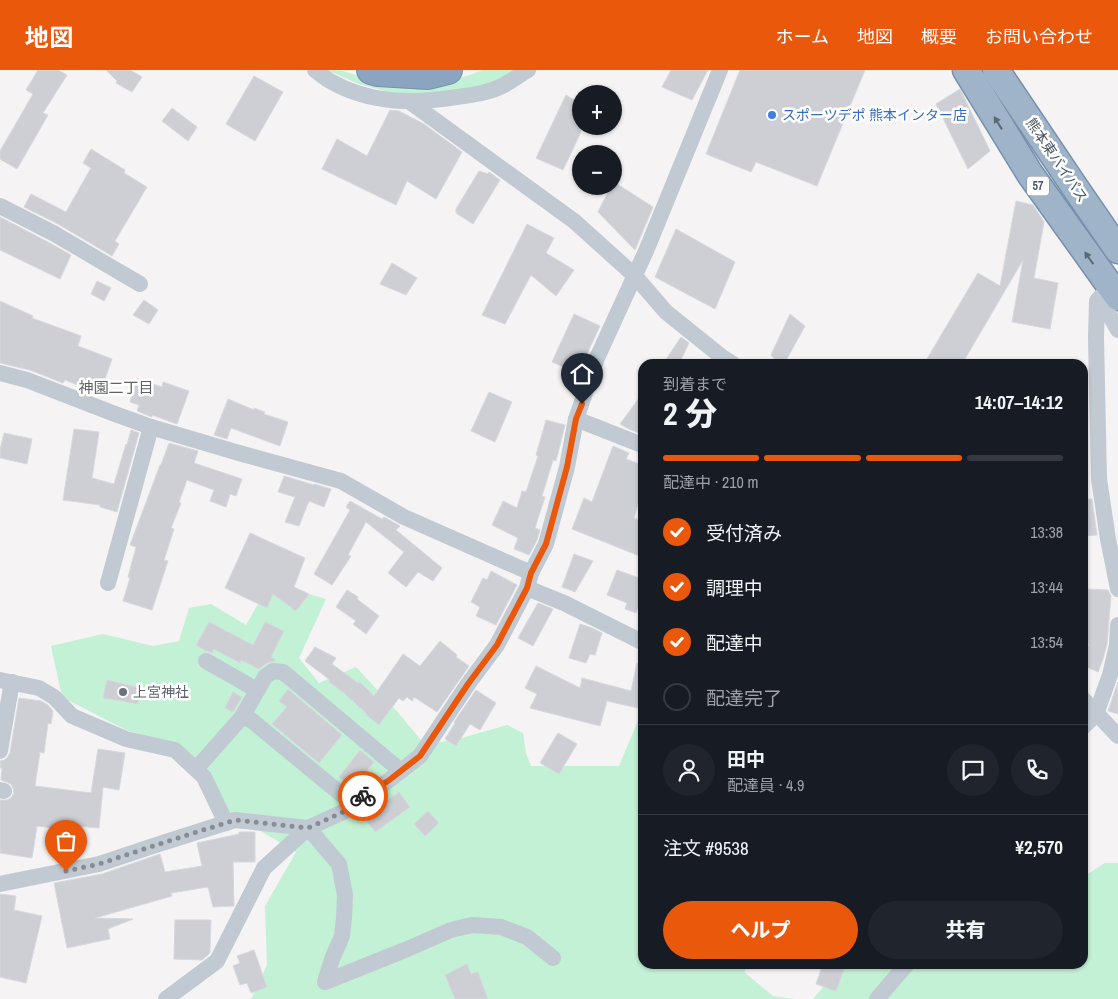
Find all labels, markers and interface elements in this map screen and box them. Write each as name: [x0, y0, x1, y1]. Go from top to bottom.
text: 地図: [25, 21, 73, 53]
text: ホーム: [776, 24, 829, 49]
text: 地図: [857, 24, 893, 49]
text: 概要: [921, 24, 957, 49]
text: お問い合わせ: [985, 24, 1093, 49]
map controls: [572, 85, 622, 195]
button: +: [572, 85, 622, 135]
place label: スポーツデポ 熊本インター店: [782, 106, 967, 124]
marker: スポーツデポ 熊本インター店: [766, 109, 778, 121]
street label: 熊本東バイパス: [1022, 114, 1092, 206]
one-way arrow: [994, 117, 1003, 130]
button: −: [572, 145, 622, 195]
road number: 57: [1027, 176, 1049, 195]
one-way arrow: [1084, 251, 1094, 265]
pin: [561, 353, 603, 404]
icon: home: [568, 360, 596, 388]
text: 到着まで: [663, 373, 727, 395]
district label: 神園二丁目: [78, 377, 154, 398]
text: 14:07–14:12: [975, 389, 1063, 415]
text: 2 分: [663, 392, 717, 435]
text: 配達中 · 210 m: [663, 471, 758, 493]
icon: check: [663, 518, 691, 546]
text: 受付済み: [706, 520, 782, 546]
text: 13:38: [1030, 521, 1063, 543]
icon: check: [663, 573, 691, 601]
text: 調理中: [706, 575, 763, 601]
text: 13:44: [1030, 576, 1063, 598]
icon: check: [663, 628, 691, 656]
text: 配達中: [706, 630, 763, 656]
text: 13:54: [1030, 631, 1063, 653]
place label: 上宮神社: [133, 683, 189, 701]
text: 配達完了: [706, 685, 782, 711]
marker: 上宮神社: [117, 686, 129, 698]
button: person: [663, 744, 715, 796]
button: chat: [947, 744, 999, 796]
button: phone: [1011, 744, 1063, 796]
text: 田中: [727, 746, 765, 772]
courier: [338, 771, 388, 821]
text: 配達員 · 4.9: [727, 774, 804, 796]
icon: bike: [349, 782, 377, 810]
pin: [45, 820, 87, 871]
icon: bag: [52, 827, 80, 855]
text: ¥2,570: [1015, 834, 1063, 860]
text: 注文 #9538: [663, 835, 749, 861]
button: ヘルプ: [663, 901, 858, 959]
button: 共有: [868, 901, 1063, 959]

